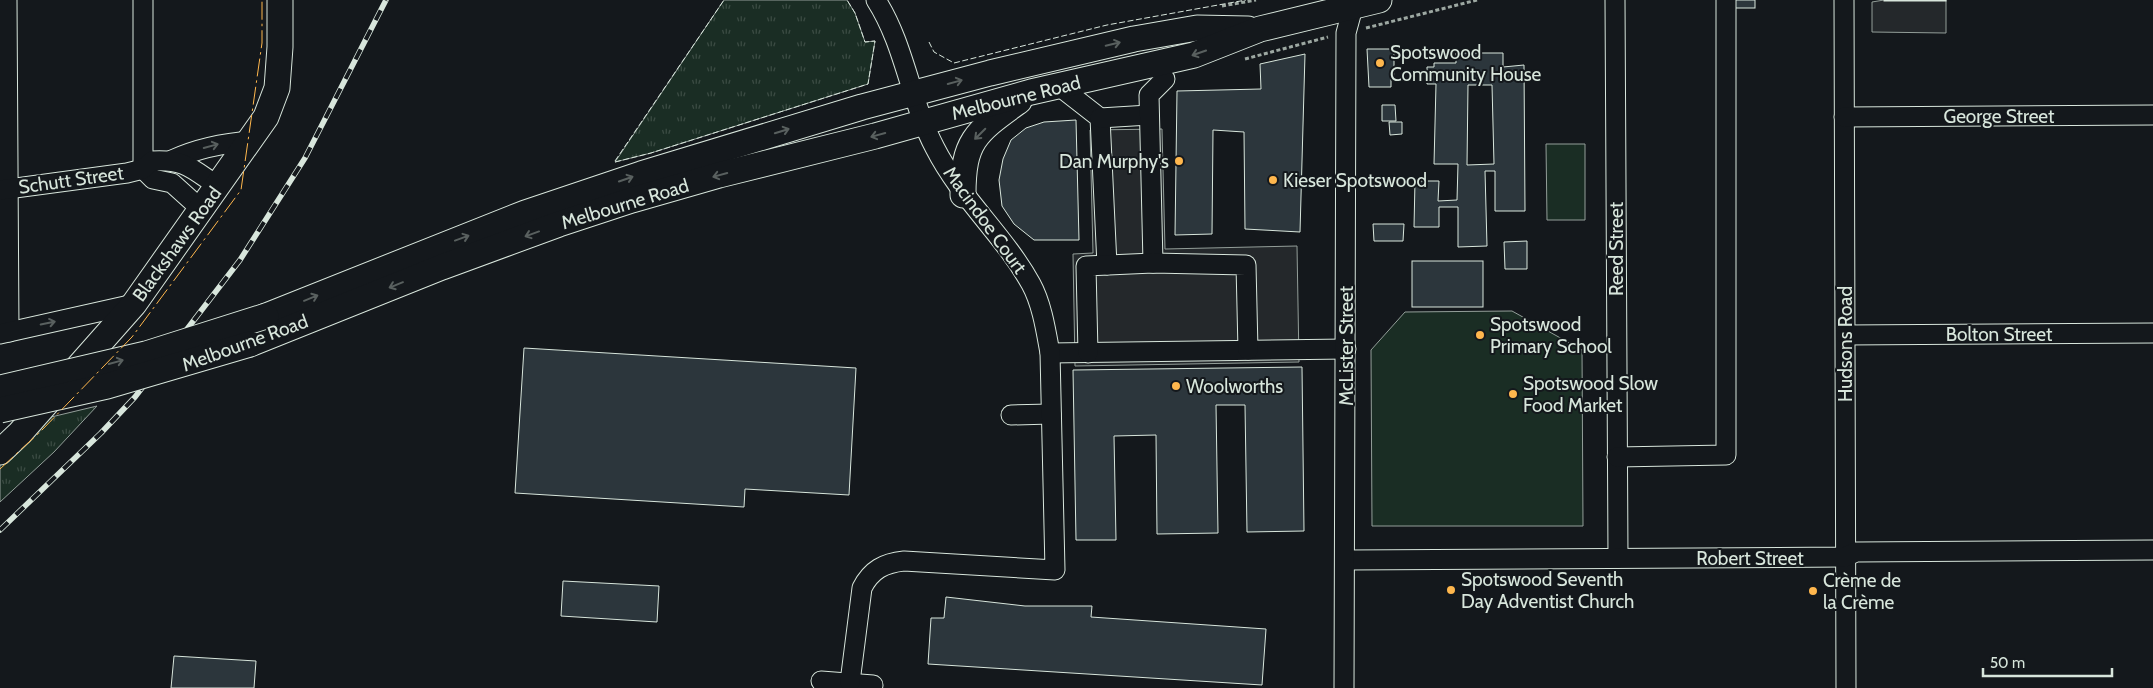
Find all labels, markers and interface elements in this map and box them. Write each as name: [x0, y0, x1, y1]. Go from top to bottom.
one-way arrow: [1104, 39, 1120, 48]
place label: Spotswood Community House: [1390, 41, 1542, 86]
one-way arrow: [1191, 49, 1207, 58]
marker: Spotswood Community House: [1374, 57, 1386, 69]
street label: Melbourne Road: [949, 71, 1083, 125]
one-way arrow: [946, 77, 962, 86]
street label: George Street: [1943, 105, 2055, 128]
one-way arrow: [773, 126, 789, 136]
one-way arrow: [974, 127, 986, 140]
one-way arrow: [870, 131, 886, 140]
one-way arrow: [202, 141, 218, 150]
place label: Dan Murphy's: [1059, 150, 1169, 173]
marker: Dan Murphy's: [1173, 155, 1185, 167]
street label: Schutt Street: [17, 161, 126, 199]
street label: Macindoe Court: [938, 162, 1032, 279]
place label: Kieser Spotswood: [1283, 169, 1427, 192]
one-way arrow: [712, 170, 728, 180]
street label: Melbourne Road: [558, 174, 692, 234]
one-way arrow: [618, 174, 634, 183]
marker: Kieser Spotswood: [1267, 174, 1279, 186]
street label: Blackshaws Road: [128, 182, 226, 306]
street label: Reed Street: [1605, 201, 1628, 296]
one-way arrow: [524, 230, 540, 239]
one-way arrow: [454, 233, 469, 242]
one-way arrow: [389, 281, 404, 291]
street label: McLister Street: [1335, 285, 1358, 406]
street label: Hudsons Road: [1834, 286, 1857, 402]
one-way arrow: [303, 292, 318, 302]
street label: Melbourne Road: [179, 310, 311, 376]
place label: Spotswood Primary School: [1490, 313, 1612, 358]
one-way arrow: [39, 318, 55, 328]
street label: Bolton Street: [1946, 323, 2053, 346]
marker: Spotswood Primary School: [1474, 329, 1486, 341]
one-way arrow: [107, 357, 123, 366]
place label: Spotswood Slow Food Market: [1523, 372, 1658, 417]
place label: Woolworths: [1186, 375, 1283, 398]
marker: Woolworths: [1170, 380, 1182, 392]
marker: Spotswood Slow Food Market: [1507, 388, 1519, 400]
street label: Robert Street: [1696, 547, 1804, 570]
place label: Spotswood Seventh Day Adventist Church: [1461, 568, 1634, 613]
place label: Crème de la Crème: [1823, 569, 1901, 614]
marker: Spotswood Seventh Day Adventist Church: [1445, 584, 1457, 596]
marker: Crème de la Crème: [1807, 585, 1819, 597]
scale bar: [1983, 646, 2112, 678]
text: 50 m: [1990, 654, 2025, 672]

